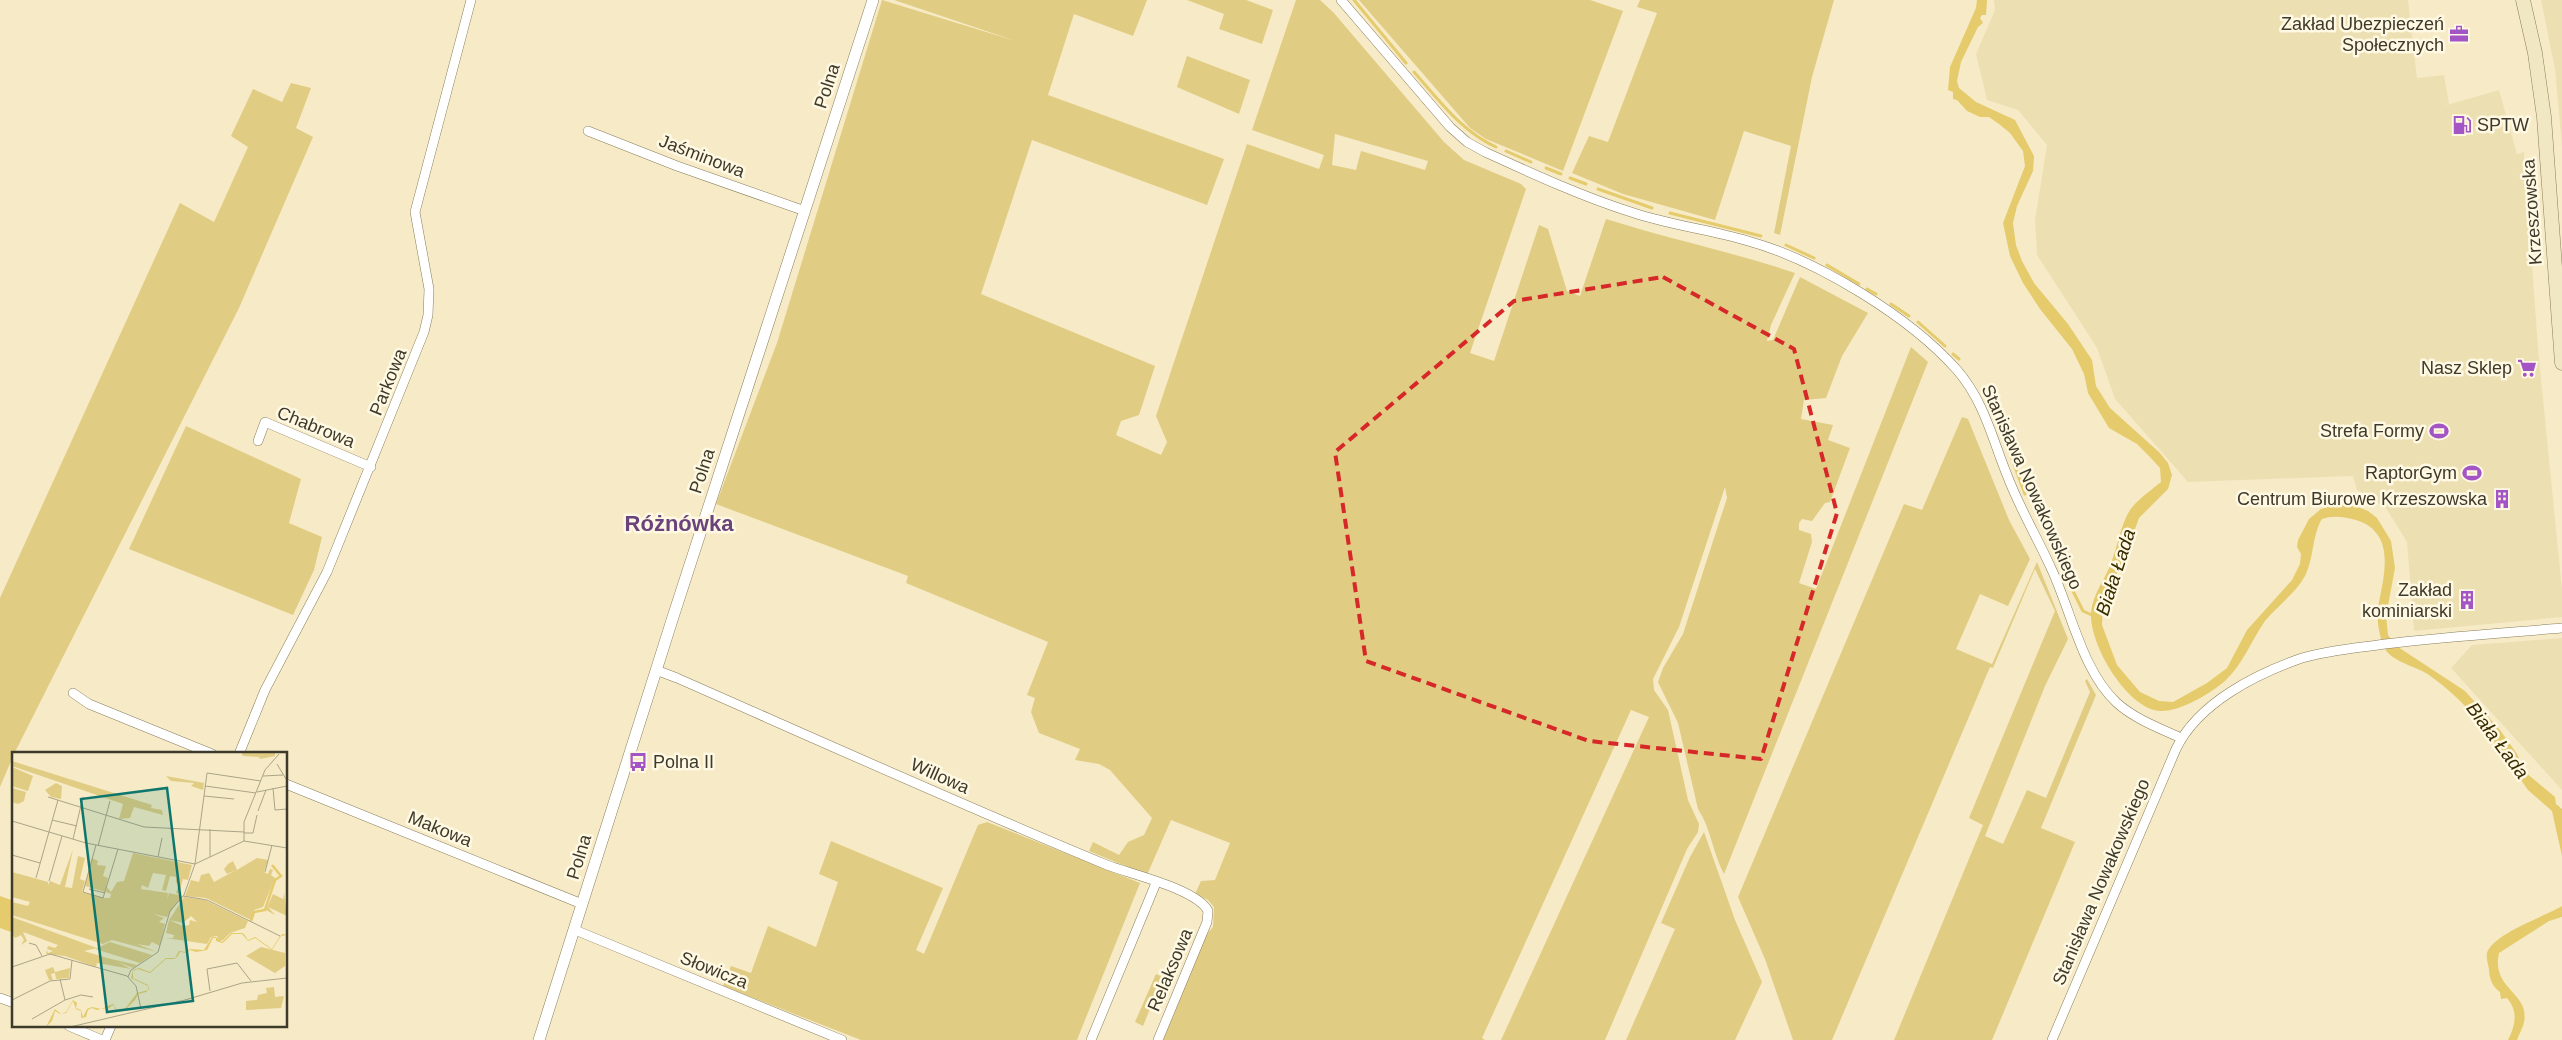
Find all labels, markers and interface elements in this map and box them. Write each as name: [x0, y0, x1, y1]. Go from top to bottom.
place label: Zakład Ubezpieczeń Społecznych: [2281, 14, 2444, 55]
office icon: Zakład Ubezpieczeń Społecznych: [2448, 23, 2470, 45]
street label: Polna: [810, 60, 844, 111]
fuel station icon: SPTW: [2451, 114, 2473, 136]
place label: SPTW: [2477, 115, 2529, 135]
street label: Jaśminowa: [656, 131, 749, 182]
street label: Krzeszowska: [2518, 157, 2546, 266]
street label: Parkowa: [366, 345, 411, 418]
supermarket icon: Nasz Sklep: [2516, 357, 2538, 379]
place label: Nasz Sklep: [2421, 358, 2512, 378]
street label: Stanisława Nowakowskiego: [1978, 381, 2086, 593]
street label: Chabrowa: [274, 402, 359, 452]
sports icon: Strefa Formy: [2428, 420, 2450, 442]
place label: Strefa Formy: [2320, 421, 2424, 441]
street label: Polna: [685, 445, 719, 496]
sports icon: RaptorGym: [2461, 462, 2483, 484]
place label: RaptorGym: [2365, 463, 2457, 483]
building icon: Centrum Biurowe Krzeszowska: [2491, 488, 2513, 510]
place label: Centrum Biurowe Krzeszowska: [2237, 489, 2488, 509]
district label: Różnówka: [625, 511, 734, 536]
water label: Biała Łada: [2092, 526, 2139, 618]
place label: Zakład kominiarski: [2362, 580, 2452, 621]
building icon: Zakład kominiarski: [2456, 589, 2478, 611]
water label: Biała Łada: [2462, 698, 2533, 782]
bus stop icon: Polna II: [627, 751, 649, 773]
inset map: [12, 752, 288, 1028]
place label: Polna II: [653, 752, 714, 772]
street label: Willowa: [908, 754, 973, 798]
street label: Stanisława Nowakowskiego: [2048, 776, 2154, 988]
street label: Makowa: [405, 807, 476, 851]
street label: Polna: [563, 831, 596, 882]
street label: Relaksowa: [1144, 925, 1197, 1014]
street label: Słowicza: [677, 947, 752, 993]

